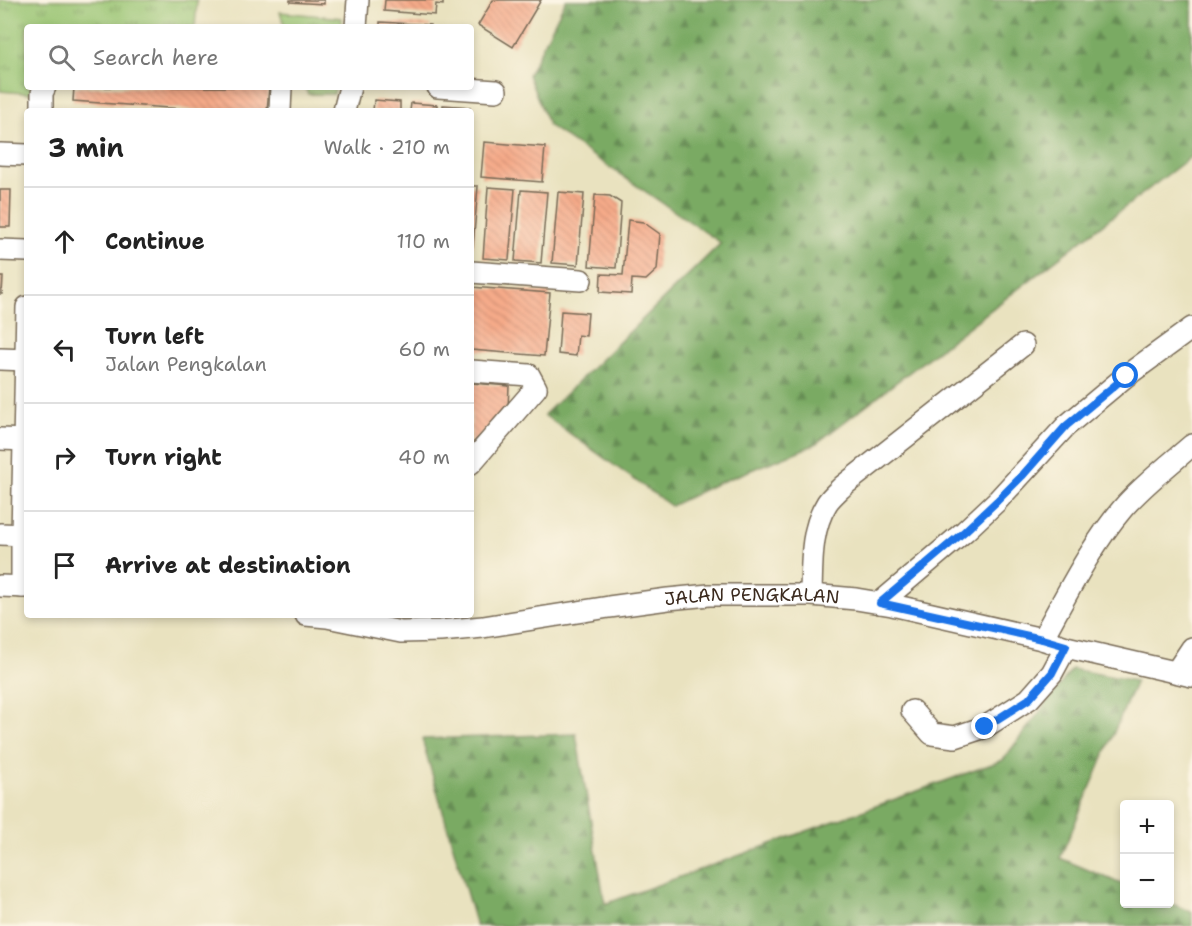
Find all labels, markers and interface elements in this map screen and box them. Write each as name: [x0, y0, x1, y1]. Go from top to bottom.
search box: [24, 24, 474, 90]
icon: search: [45, 41, 78, 74]
text: Search here: [93, 43, 219, 72]
text: 3 min: [48, 130, 124, 165]
text: Walk · 210 m: [324, 134, 450, 160]
icon: ahead: [48, 225, 81, 258]
text: Continue: [105, 227, 205, 256]
text: 110 m: [396, 228, 450, 254]
text: Turn left: [105, 322, 204, 351]
icon: left: [48, 333, 81, 366]
text: 60 m: [398, 336, 450, 362]
text: Jalan Pengkalan: [105, 351, 267, 377]
route start: [1112, 362, 1138, 388]
icon: right: [48, 441, 81, 474]
text: Turn right: [105, 443, 222, 472]
text: 40 m: [398, 444, 450, 470]
icon: arrive: [48, 549, 81, 582]
text: Arrive at destination: [105, 551, 351, 580]
street label: JALAN PENGKALAN: [663, 583, 841, 611]
route end: [971, 713, 997, 739]
map controls: [1120, 800, 1174, 908]
button: +: [1120, 800, 1174, 854]
button: −: [1120, 854, 1174, 908]

